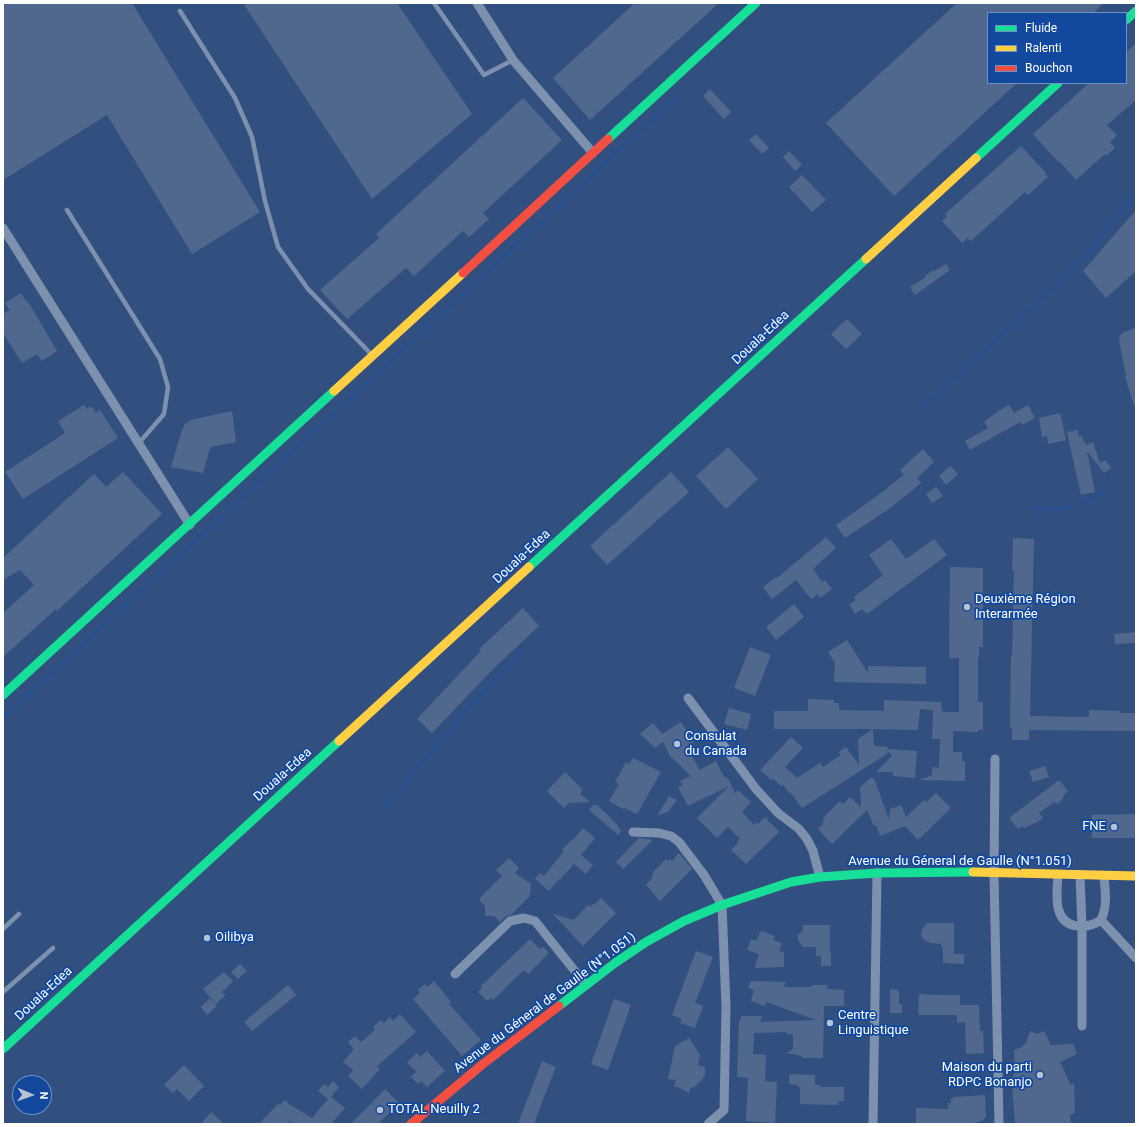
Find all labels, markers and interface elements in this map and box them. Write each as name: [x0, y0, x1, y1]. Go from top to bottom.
legend: [987, 12, 1127, 84]
text: Fluide: [1025, 21, 1057, 35]
text: Ralenti: [1025, 41, 1062, 55]
text: Bouchon: [1025, 61, 1072, 75]
street label: Douala-Edea: [729, 308, 793, 368]
street label: Douala-Edea: [490, 527, 554, 587]
place label: Deuxième Région Interarmée: [975, 592, 1076, 623]
marker: Deuxième Région Interarmée: [962, 602, 972, 612]
place label: Consulat du Canada: [685, 729, 747, 760]
marker: Consulat du Canada: [672, 739, 682, 749]
street label: Douala-Edea: [251, 745, 315, 805]
place label: FNE: [1082, 819, 1106, 835]
marker: FNE: [1109, 822, 1119, 832]
street label: Avenue du Géneral de Gaulle (N°1.051): [848, 854, 1072, 870]
street label: Avenue du Géneral de Gaulle (N°1.051): [451, 929, 639, 1077]
place label: Oilibya: [215, 930, 254, 946]
marker: Oilibya: [202, 933, 212, 943]
street label: Douala-Edea: [12, 964, 76, 1024]
place label: Centre Linguistique: [838, 1008, 909, 1039]
marker: Centre Linguistique: [825, 1018, 835, 1028]
place label: Maison du parti RDPC Bonanjo: [942, 1060, 1032, 1091]
marker: Maison du parti RDPC Bonanjo: [1035, 1070, 1045, 1080]
north arrow: [12, 1075, 52, 1115]
text: N: [37, 1091, 50, 1100]
place label: TOTAL Neuilly 2: [388, 1102, 480, 1118]
marker: TOTAL Neuilly 2: [375, 1105, 385, 1115]

